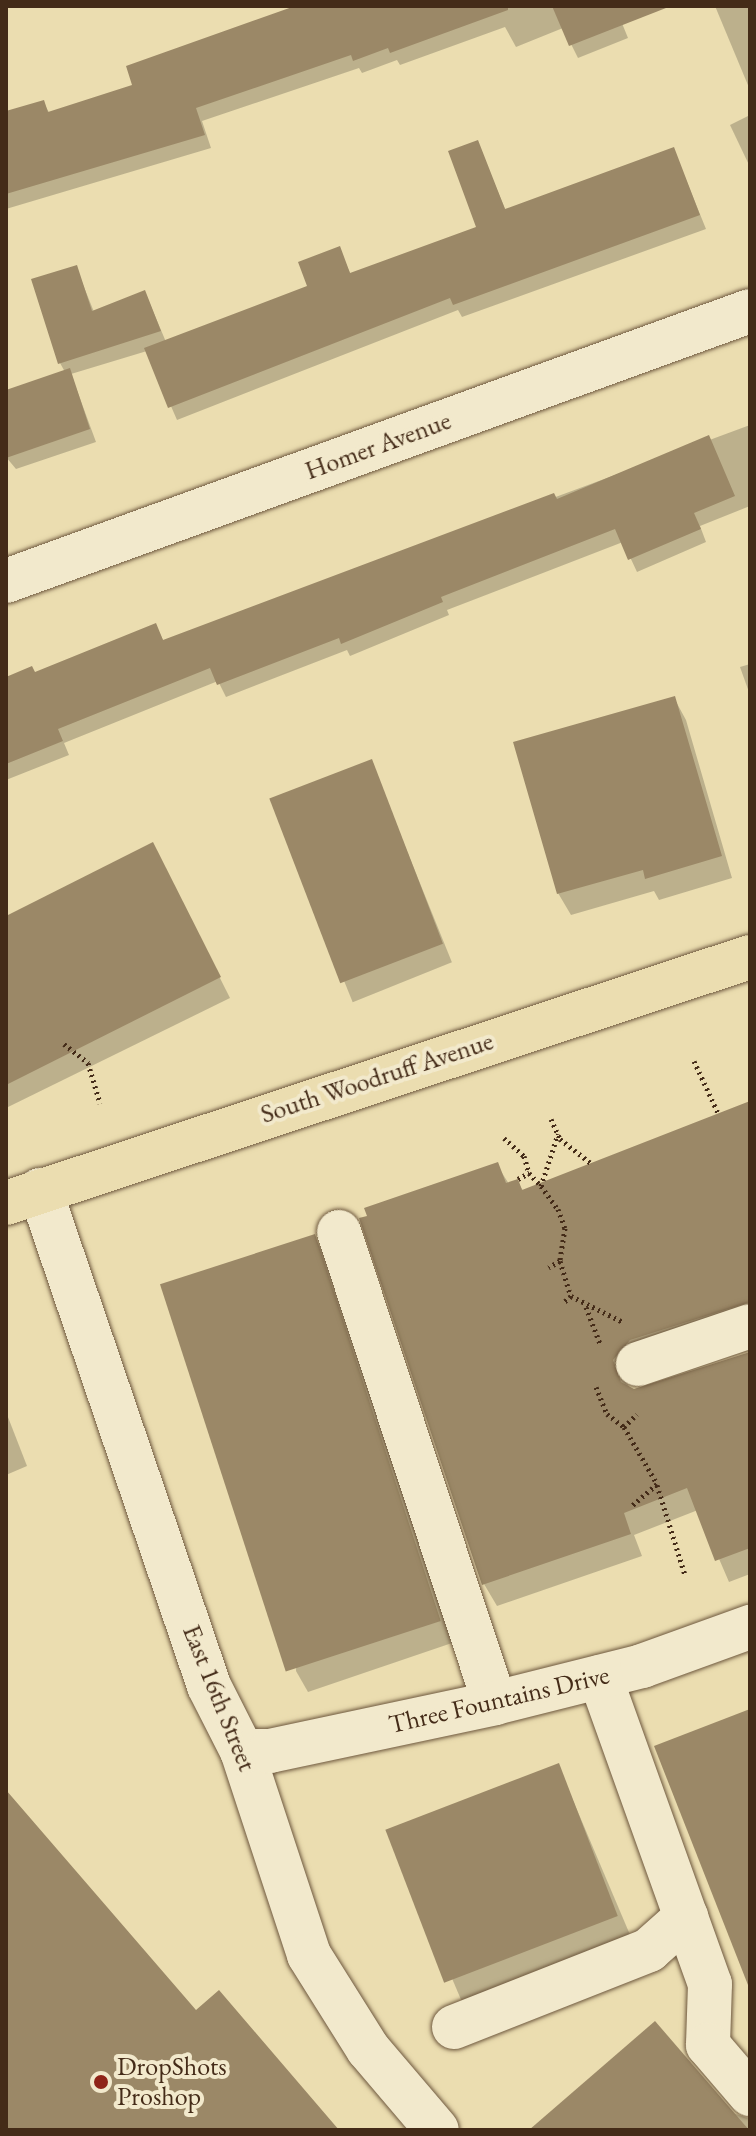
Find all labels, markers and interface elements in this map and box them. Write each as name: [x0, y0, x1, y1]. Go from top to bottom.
street label: Homer Avenue: [301, 405, 455, 487]
street label: South Woodruff Avenue: [257, 1026, 497, 1130]
street label: East 16th Street: [176, 1620, 262, 1776]
street label: Three Fountains Drive: [386, 1659, 612, 1741]
place label: DropShots Proshop: [117, 2051, 227, 2112]
marker: DropShots Proshop: [92, 2073, 110, 2091]

